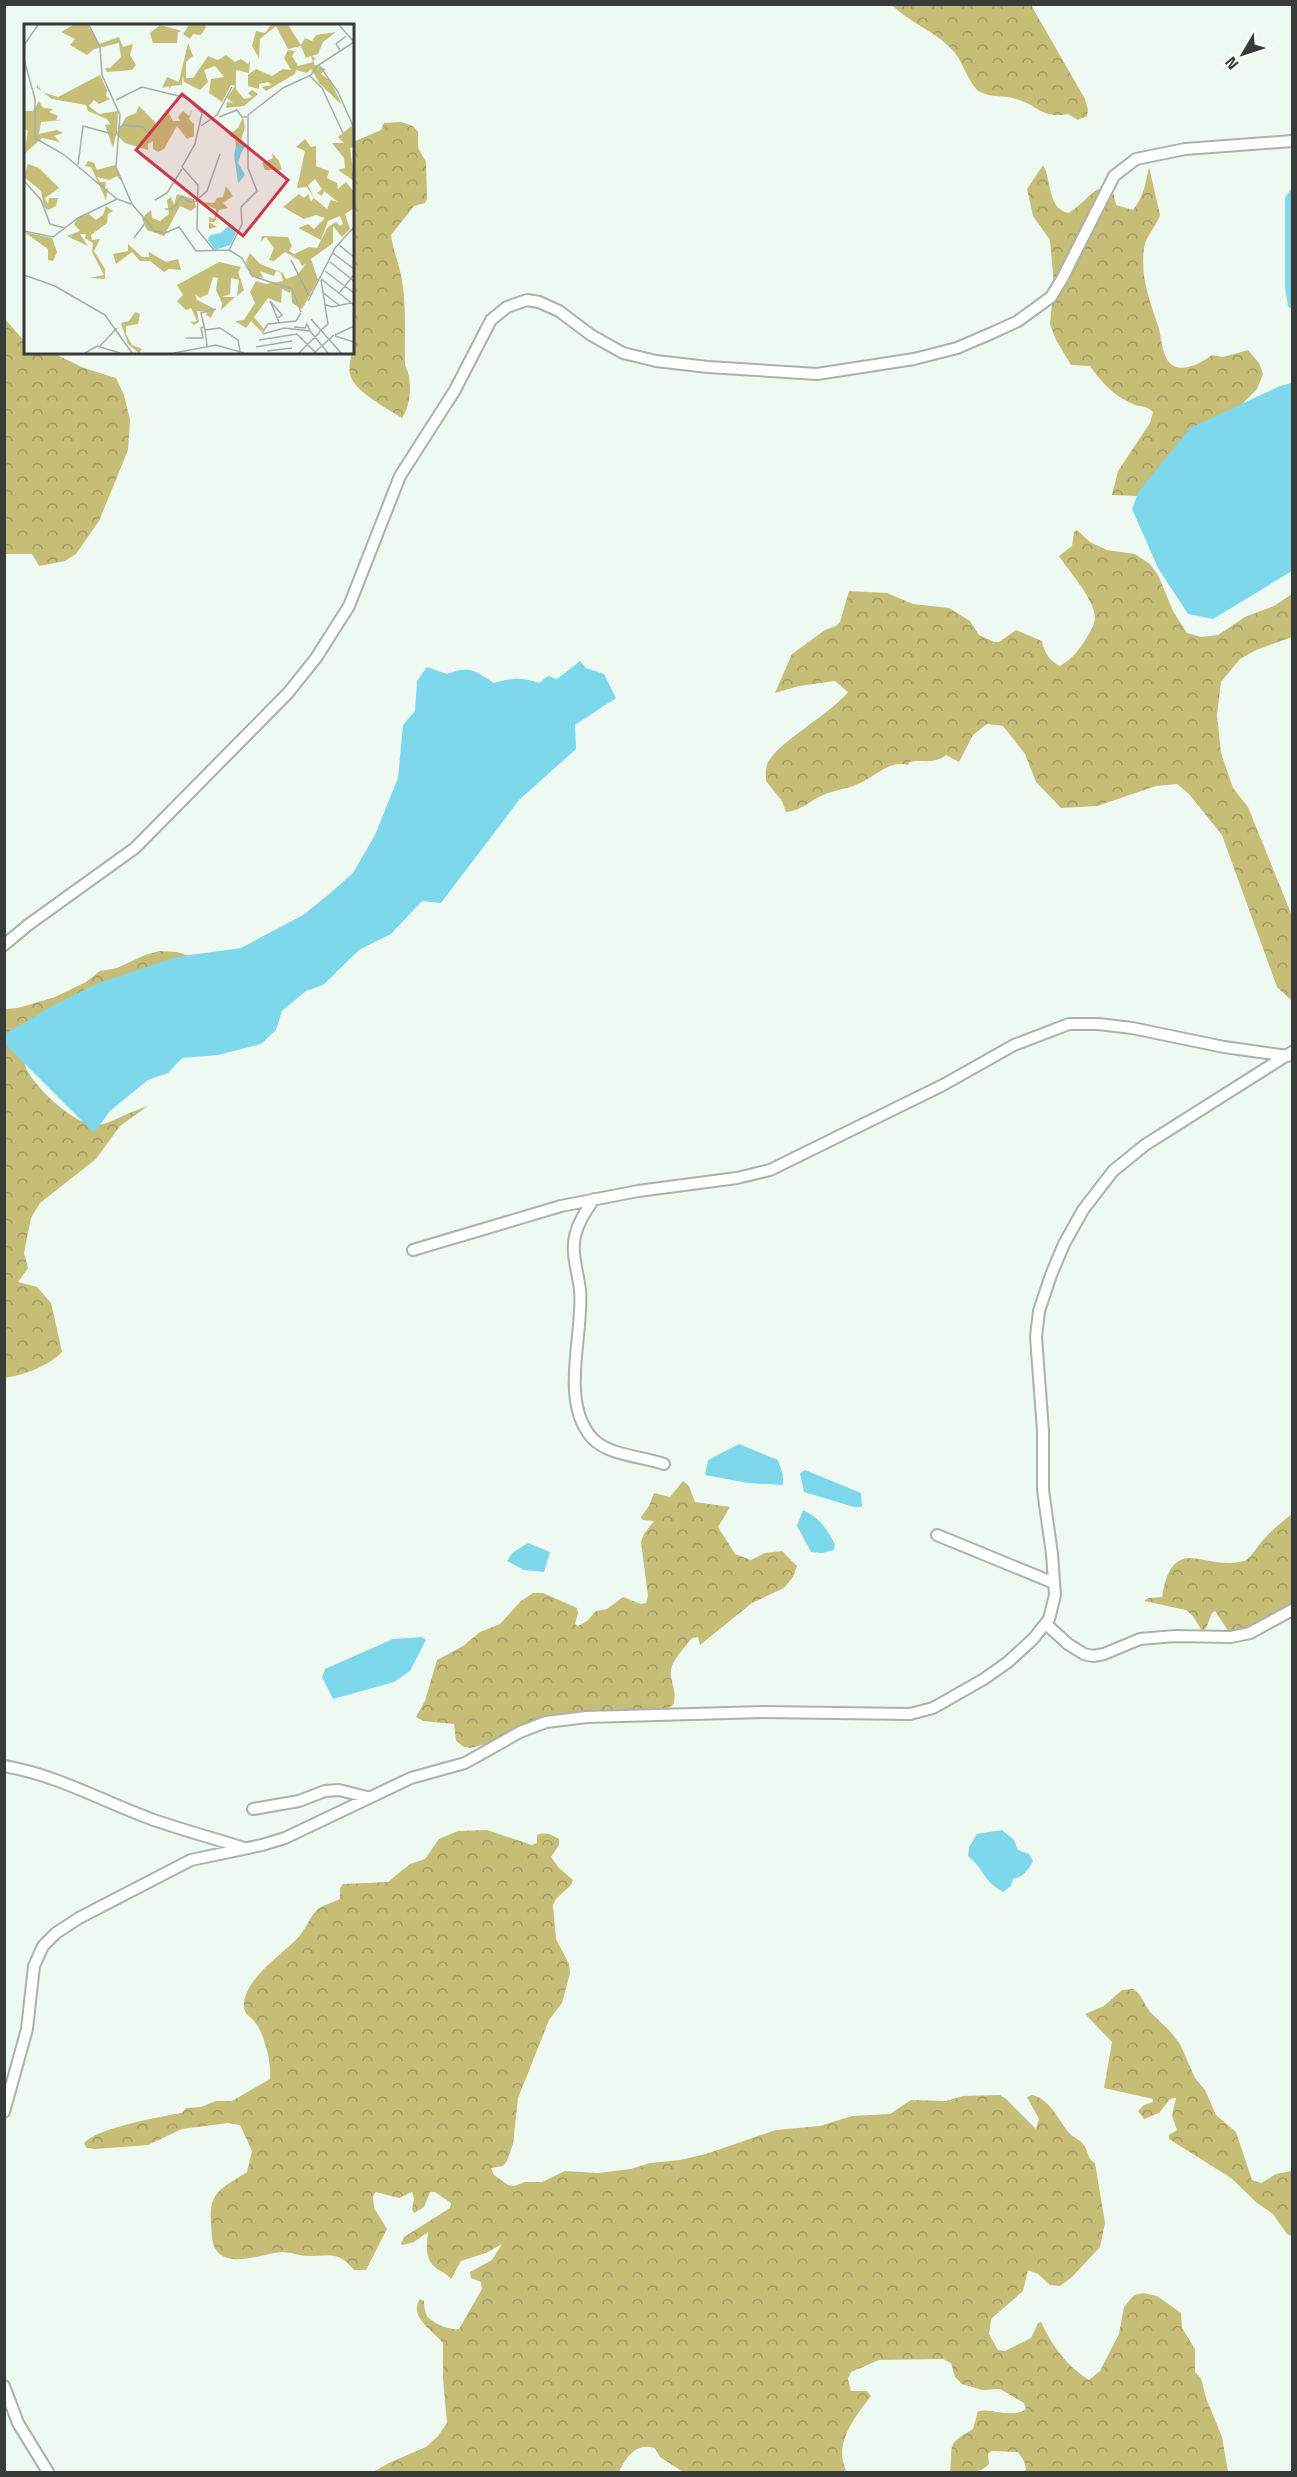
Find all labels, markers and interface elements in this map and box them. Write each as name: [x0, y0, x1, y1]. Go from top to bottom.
inset map: [24, 24, 354, 354]
north arrow: [1213, 24, 1273, 84]
text: N: [1219, 52, 1244, 75]

